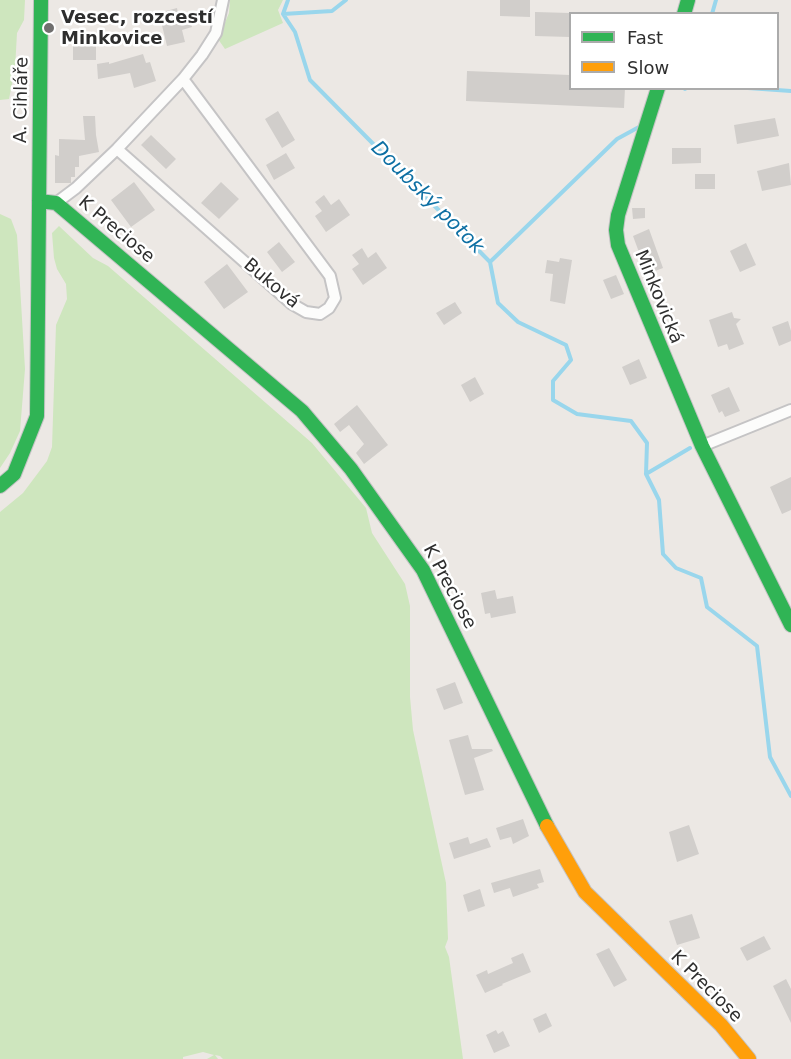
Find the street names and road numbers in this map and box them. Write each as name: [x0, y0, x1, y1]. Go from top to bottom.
street label: A. Cihláře: [10, 57, 34, 143]
street label: K Preciose: [74, 192, 158, 268]
street label: Minkovická: [629, 247, 687, 347]
street label: Buková: [239, 254, 303, 314]
street label: K Preciose: [418, 541, 480, 633]
street label: K Preciose: [666, 947, 746, 1027]

